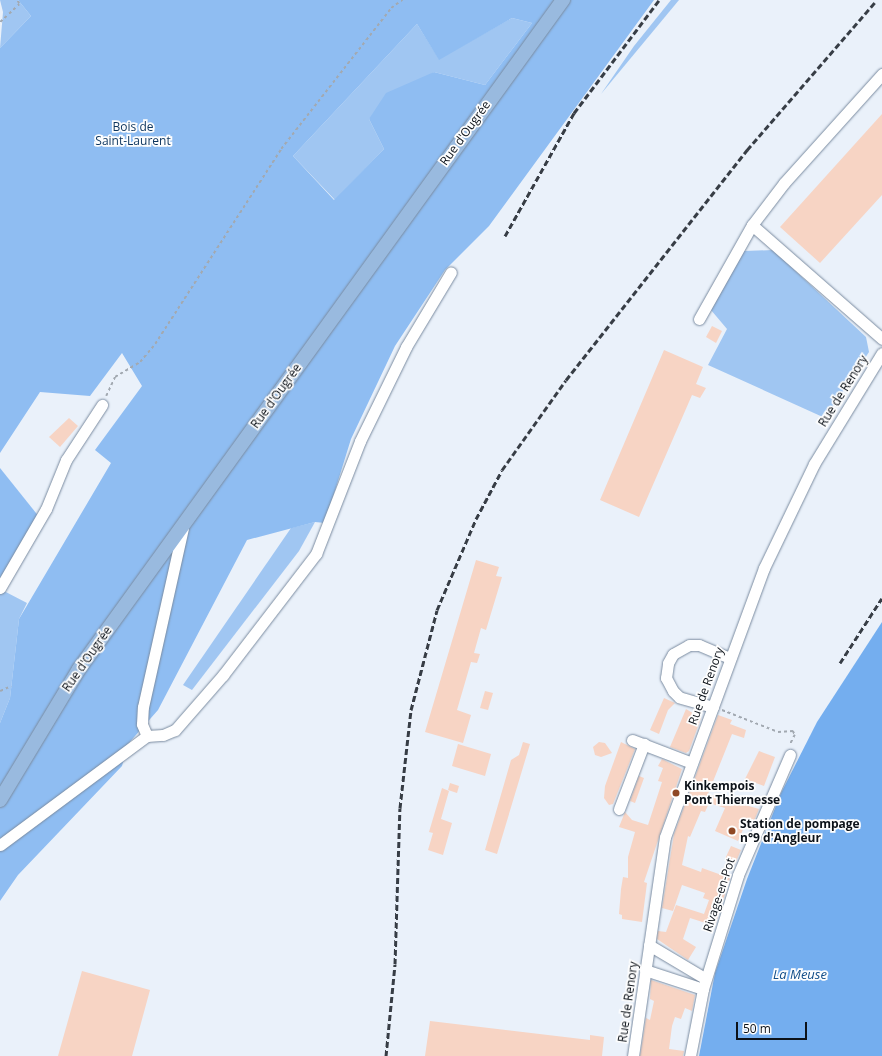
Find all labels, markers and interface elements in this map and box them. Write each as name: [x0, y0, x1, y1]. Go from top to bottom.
street label: Rue d'Ougrée: [437, 98, 493, 168]
park label: Bois de Saint-Laurent: [95, 120, 171, 148]
street label: Rue de Renory: [815, 353, 871, 429]
street label: Rue d'Ougrée: [248, 361, 304, 431]
street label: Rue d'Ougrée: [59, 624, 115, 694]
street label: Rue de Renory: [685, 645, 727, 727]
place label: Kinkempois Pont Thiernesse: [684, 779, 780, 807]
marker: Kinkempois Pont Thiernesse: [671, 788, 681, 798]
place label: Station de pompage n°9 d'Angleur: [740, 817, 860, 845]
marker: Station de pompage n°9 d'Angleur: [727, 826, 737, 836]
street label: Rivage-en-Pot: [700, 856, 738, 934]
street label: Rue de Renory: [615, 961, 641, 1043]
water label: La Meuse: [773, 966, 827, 982]
scale bar: [738, 1014, 809, 1040]
text: 50 m: [743, 1020, 771, 1037]

